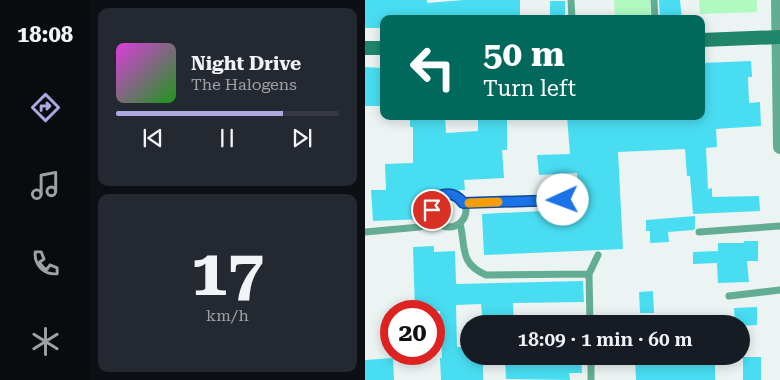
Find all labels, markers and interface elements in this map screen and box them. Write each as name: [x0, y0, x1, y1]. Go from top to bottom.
text: 18:08: [17, 22, 73, 47]
text: 50 m: [483, 34, 565, 75]
icon: left: [400, 35, 465, 100]
text: Night Drive: [191, 52, 301, 75]
text: The Halogens: [191, 75, 297, 94]
text: Turn left: [483, 76, 576, 101]
icon: directions: [28, 90, 63, 125]
icon: previous: [139, 124, 167, 152]
icon: pause: [213, 124, 241, 152]
icon: next: [288, 124, 316, 152]
icon: music: [28, 168, 63, 203]
position arrow: [536, 173, 588, 225]
pin: [411, 189, 453, 231]
icon: arrive: [418, 196, 446, 224]
text: 17: [191, 235, 264, 311]
icon: phone: [28, 246, 63, 281]
speed limit sign: 20: [380, 300, 445, 365]
text: km/h: [206, 306, 249, 325]
icon: climate: [28, 324, 63, 359]
text: 18:09 · 1 min · 60 m: [518, 328, 692, 351]

